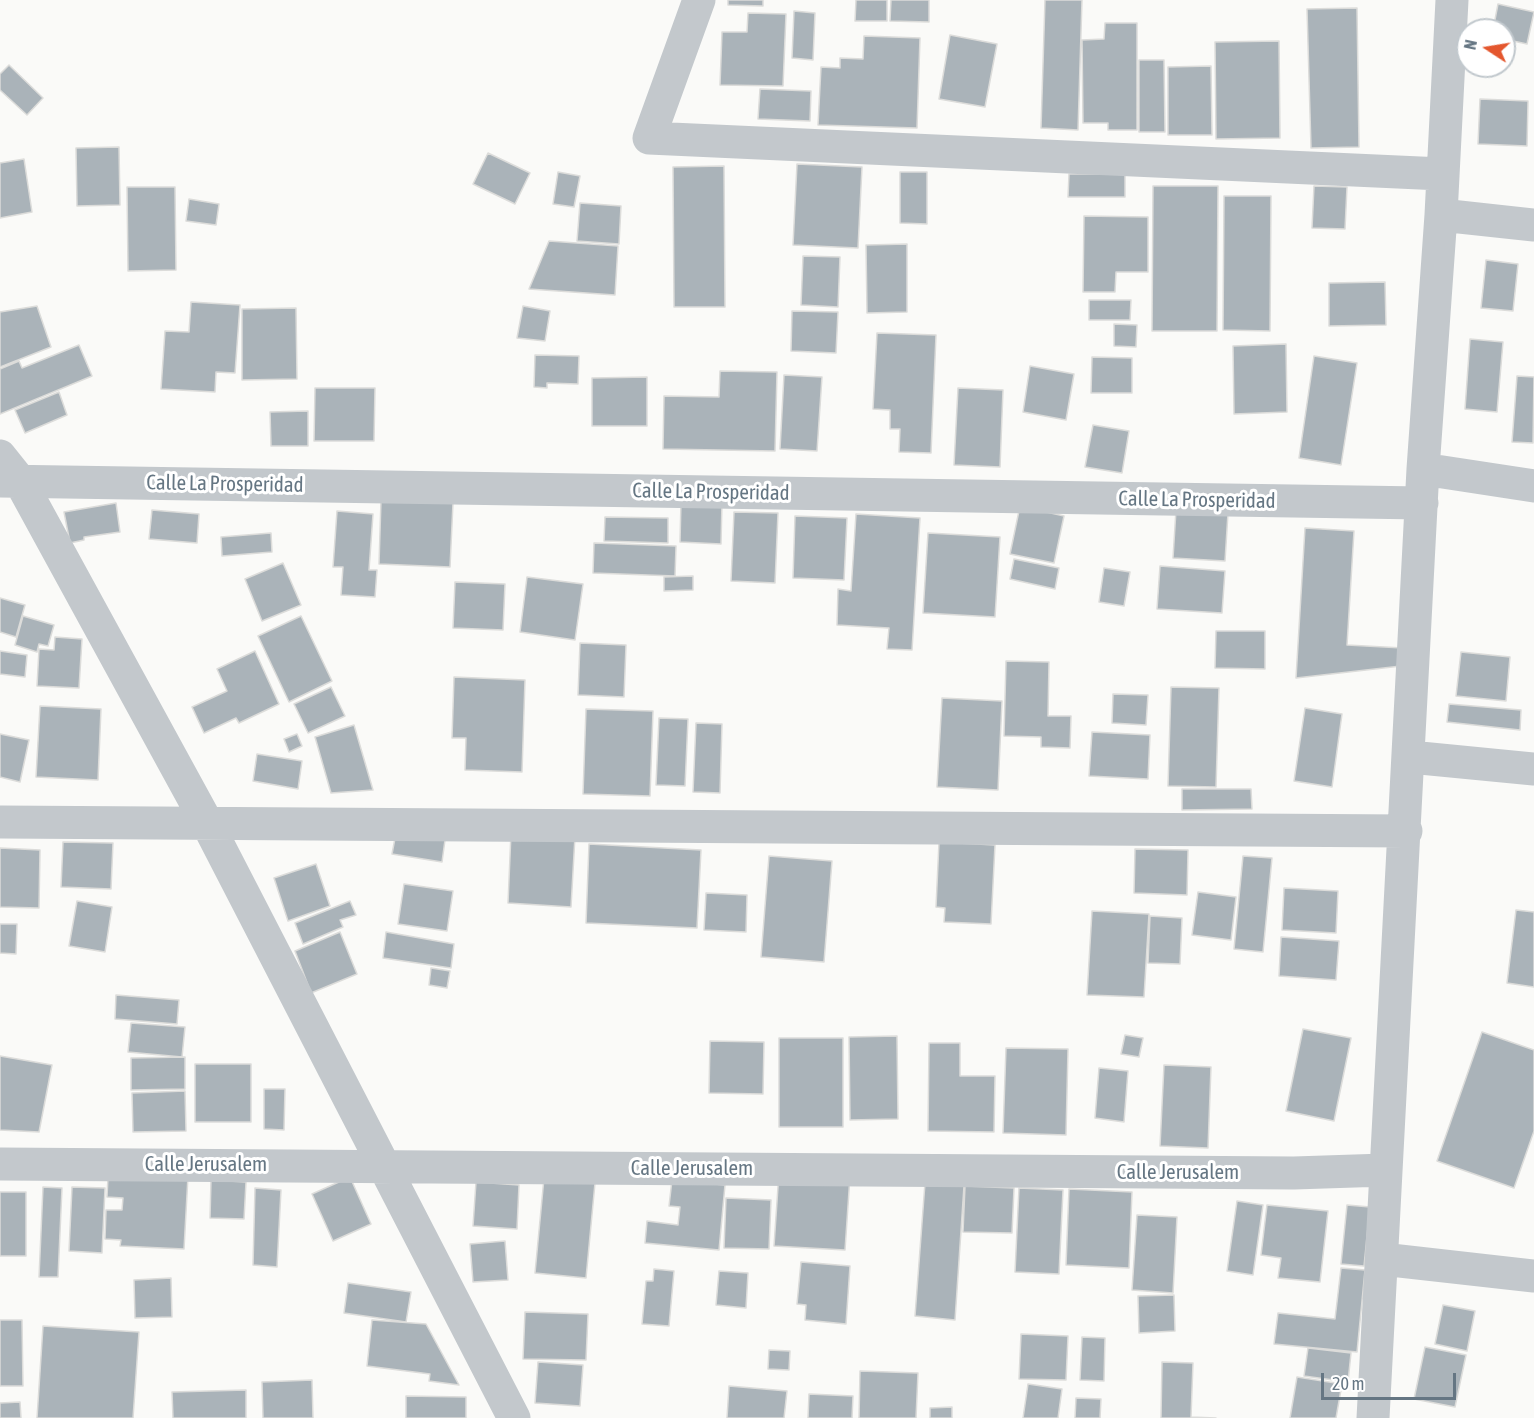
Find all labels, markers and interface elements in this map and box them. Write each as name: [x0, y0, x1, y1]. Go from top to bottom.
north arrow: [1456, 18, 1516, 78]
text: N: [1461, 38, 1480, 51]
street label: Calle La Prosperidad: [146, 470, 304, 498]
street label: Calle La Prosperidad: [632, 478, 790, 506]
street label: Calle La Prosperidad: [1118, 486, 1276, 514]
street label: Calle Jerusalem: [145, 1151, 267, 1177]
street label: Calle Jerusalem: [631, 1155, 753, 1181]
street label: Calle Jerusalem: [1117, 1159, 1239, 1185]
scale bar: [1324, 1361, 1459, 1399]
text: 20 m: [1332, 1373, 1364, 1394]

